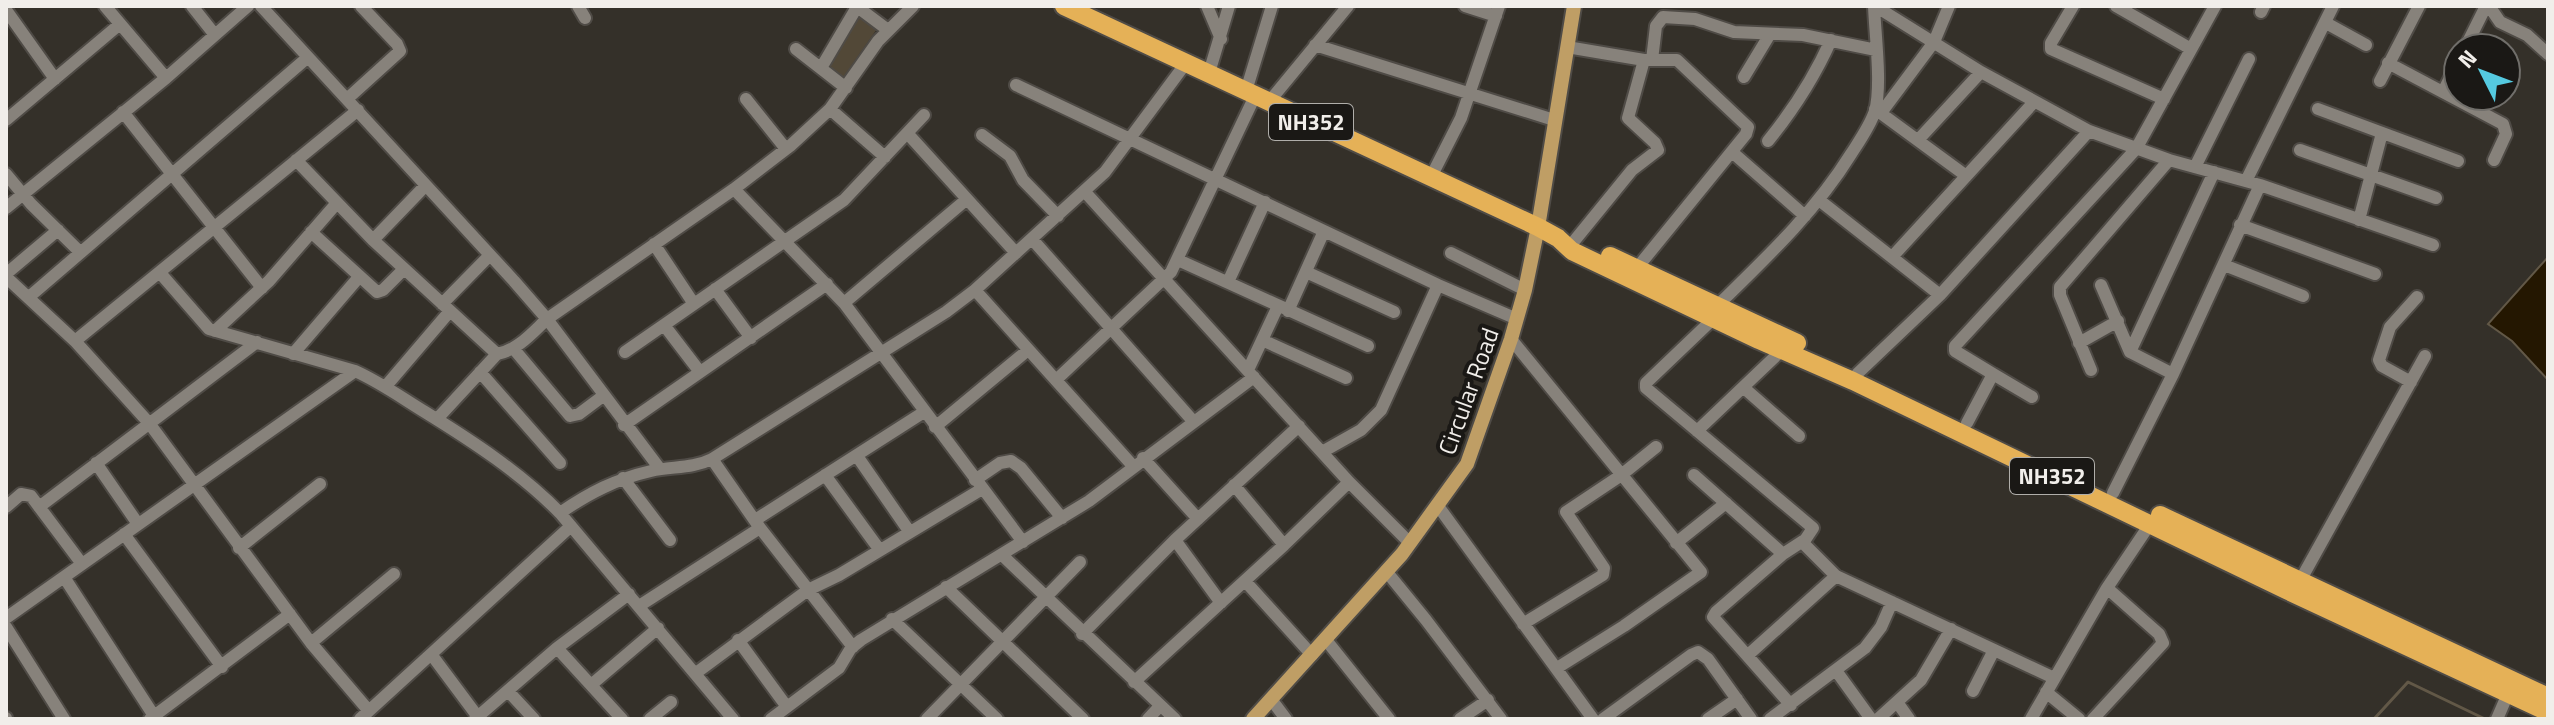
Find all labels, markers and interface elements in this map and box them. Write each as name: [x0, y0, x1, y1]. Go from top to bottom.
north arrow: [2442, 32, 2522, 112]
text: N: [2449, 42, 2485, 76]
road number: NH352: [1269, 104, 1353, 140]
street label: Circular Road: [1428, 322, 1508, 460]
road number: NH352: [2010, 458, 2094, 494]

